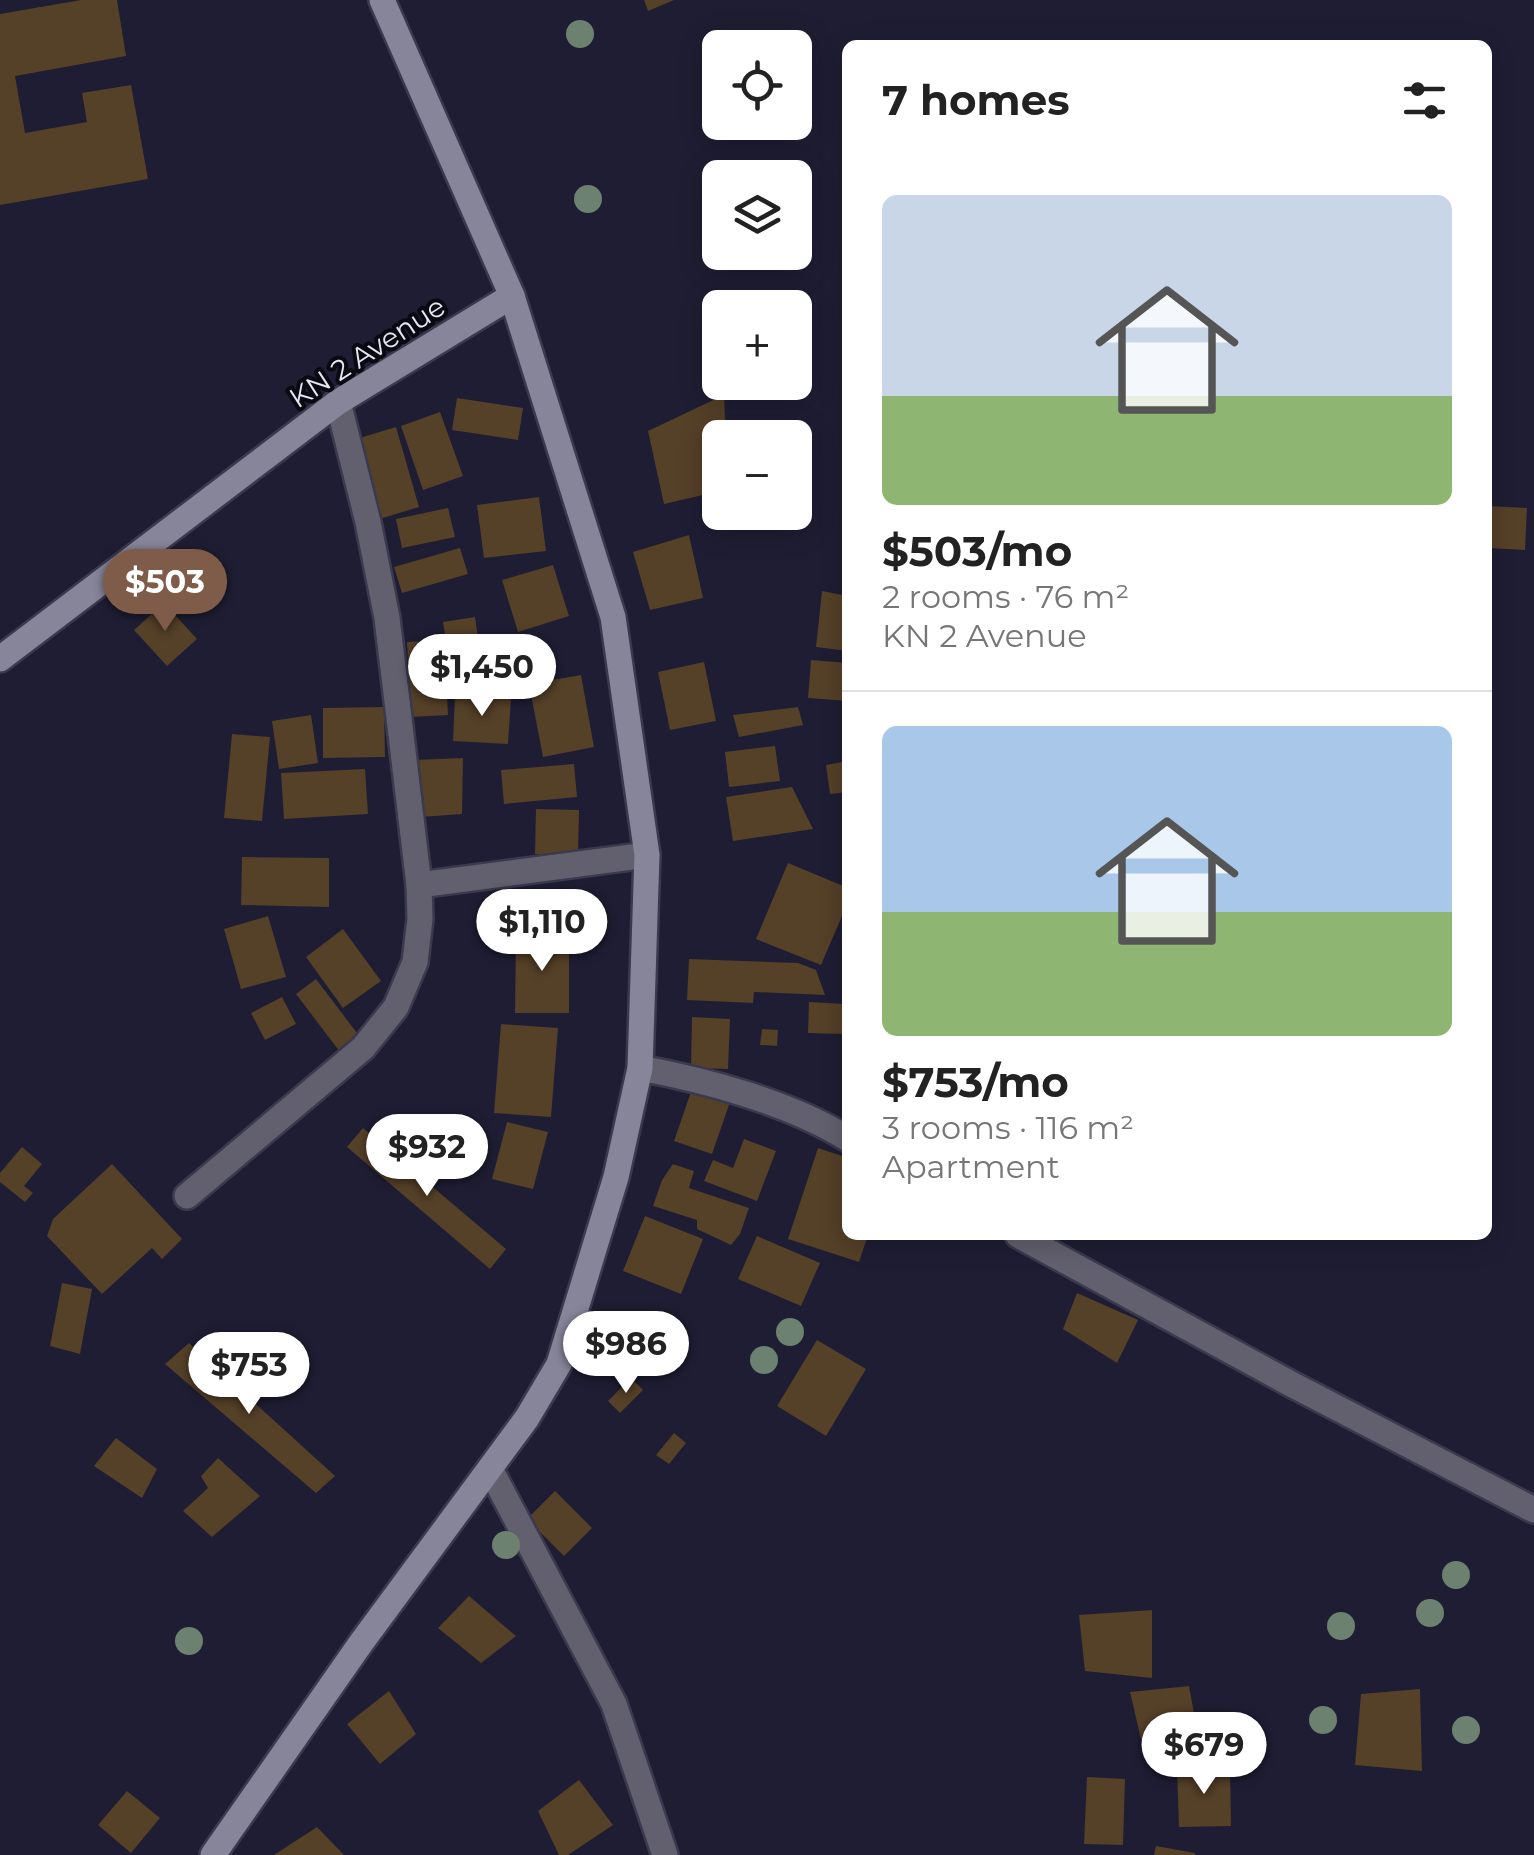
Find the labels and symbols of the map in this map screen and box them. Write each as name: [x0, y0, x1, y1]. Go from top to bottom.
street label: KN 2 Avenue: [283, 289, 451, 415]
pin: $503: [106, 549, 224, 634]
pin: $1,450: [401, 634, 563, 719]
pin: $1,110: [461, 889, 623, 974]
pin: $932: [368, 1114, 486, 1199]
pin: $986: [567, 1311, 685, 1396]
pin: $753: [190, 1332, 308, 1417]
pin: $679: [1145, 1712, 1263, 1797]

